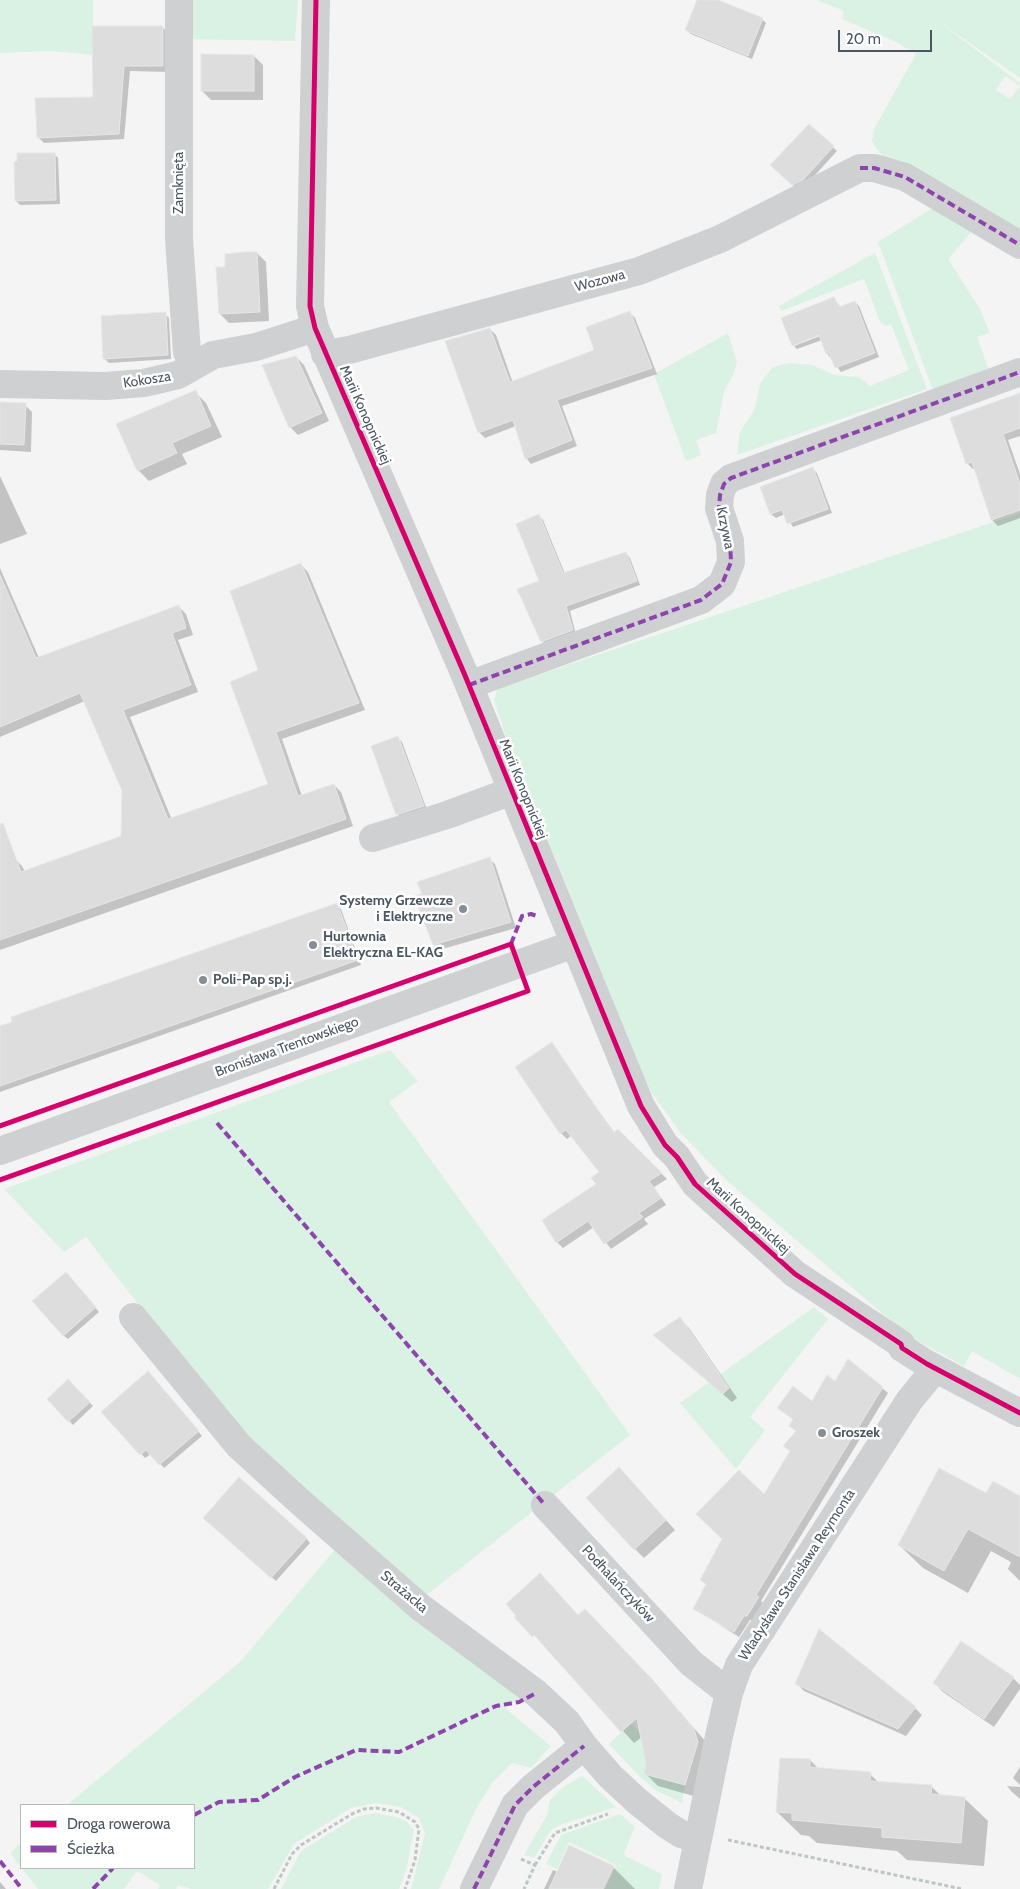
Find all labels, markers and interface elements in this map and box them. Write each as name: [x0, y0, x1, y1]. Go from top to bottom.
scale bar: [840, 20, 934, 52]
text: 20 m: [846, 30, 881, 48]
street label: Zamknięta: [171, 152, 187, 214]
street label: Wozowa: [573, 266, 627, 296]
street label: Marii Konopnickiej: [336, 363, 394, 467]
street label: Kokosza: [122, 368, 172, 392]
street label: Krzywa: [712, 505, 738, 551]
street label: Marii Konopnickiej: [495, 736, 551, 842]
place label: Systemy Grzewcze i Elektryczne: [339, 893, 453, 926]
marker: Systemy Grzewcze i Elektryczne: [457, 903, 469, 915]
place label: Hurtownia Elektryczna EL-KAG: [323, 929, 443, 962]
marker: Hurtownia Elektryczna EL-KAG: [307, 939, 319, 951]
place label: Poli-Pap sp.j.: [213, 972, 292, 988]
marker: Poli-Pap sp.j.: [197, 974, 209, 986]
street label: Bronisława Trentowskiego: [213, 1013, 361, 1081]
street label: Marii Konopnickiej: [703, 1174, 793, 1258]
place label: Groszek: [832, 1425, 880, 1441]
marker: Groszek: [816, 1427, 828, 1439]
street label: Władysława Stanisława Reymonta: [735, 1486, 859, 1664]
street label: Podhalańczyków: [578, 1542, 658, 1626]
street label: Strażacka: [377, 1567, 431, 1617]
legend: [20, 1804, 195, 1869]
text: Droga rowerowa: [67, 1815, 171, 1833]
text: Ścieżka: [67, 1840, 114, 1858]

